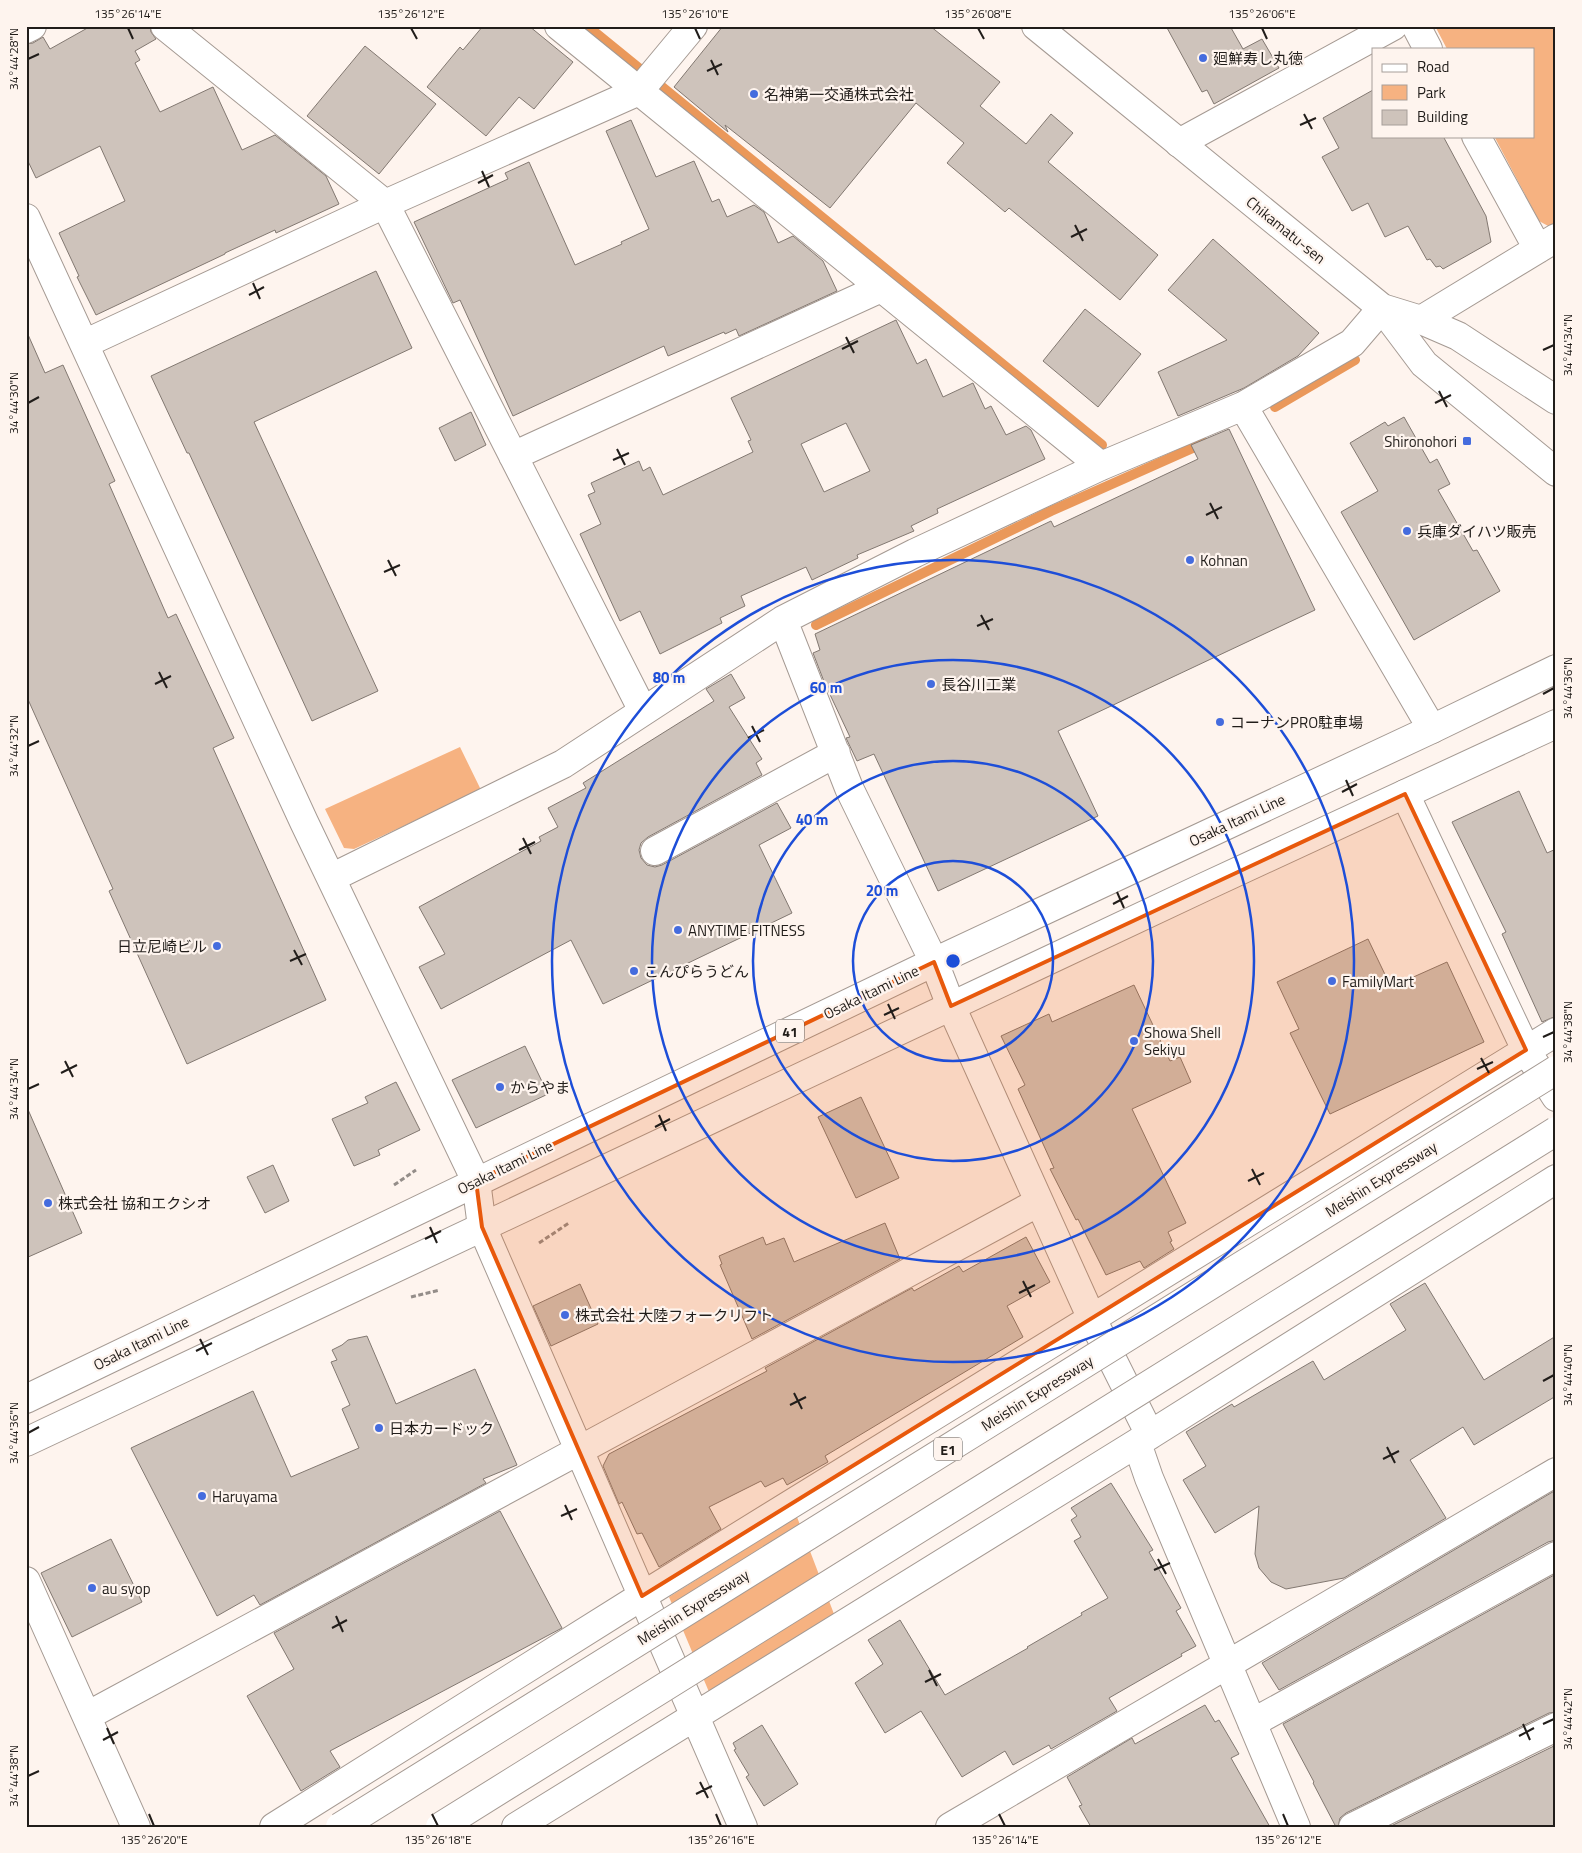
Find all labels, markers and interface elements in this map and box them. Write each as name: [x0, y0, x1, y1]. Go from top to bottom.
text: 135°26'14"E: [94, 4, 162, 23]
text: 135°26'12"E: [377, 4, 445, 23]
text: 135°26'10"E: [661, 4, 729, 23]
text: 135°26'08"E: [944, 4, 1012, 23]
text: 135°26'06"E: [1228, 4, 1296, 23]
text: 34°44'28"N: [4, 28, 23, 90]
place label: 廻鮮寿し丸徳: [1213, 47, 1303, 70]
legend: [1372, 48, 1534, 138]
marker: 廻鮮寿し丸徳: [1197, 52, 1209, 64]
text: Road: [1417, 55, 1449, 78]
text: Park: [1417, 81, 1446, 104]
place label: 名神第一交通株式会社: [764, 83, 914, 106]
marker: 名神第一交通株式会社: [748, 88, 760, 100]
text: Building: [1417, 105, 1468, 128]
street label: Chikamatu-sen: [1241, 191, 1331, 269]
text: 34°44'34"N: [1558, 314, 1577, 376]
text: 34°44'30"N: [4, 372, 23, 434]
place label: Shironohori: [1384, 430, 1457, 453]
marker: Shironohori: [1461, 435, 1473, 447]
place label: 兵庫ダイハツ販売: [1417, 520, 1537, 543]
marker: 兵庫ダイハツ販売: [1401, 525, 1413, 537]
place label: Kohnan: [1200, 549, 1248, 572]
marker: Kohnan: [1184, 554, 1196, 566]
text: 34°44'36"N: [1558, 657, 1577, 719]
text: 80 m: [653, 666, 685, 689]
place label: 長谷川工業: [941, 673, 1016, 696]
text: 60 m: [810, 676, 842, 699]
marker: 長谷川工業: [925, 678, 937, 690]
place label: コーナンPRO駐車場: [1230, 711, 1363, 734]
text: 34°44'32"N: [4, 715, 23, 777]
marker: コーナンPRO駐車場: [1214, 716, 1226, 728]
street label: Osaka Itami Line: [1185, 788, 1289, 852]
text: 40 m: [796, 808, 828, 831]
text: 20 m: [866, 879, 898, 902]
place label: ANYTIME FITNESS: [688, 919, 805, 942]
marker: ANYTIME FITNESS: [672, 924, 684, 936]
place label: 日立尼崎ビル: [117, 935, 207, 958]
marker: 日立尼崎ビル: [211, 940, 223, 952]
centre of rings: [944, 952, 962, 970]
street label: Osaka Itami Line: [819, 959, 923, 1025]
place label: こんぴらうどん: [644, 960, 749, 983]
marker: こんぴらうどん: [628, 965, 640, 977]
place label: FamilyMart: [1342, 970, 1415, 993]
marker: FamilyMart: [1326, 975, 1338, 987]
text: 34°44'38"N: [1558, 1001, 1577, 1063]
road number: 41: [776, 1019, 804, 1042]
place label: Showa Shell Sekiyu: [1144, 1021, 1221, 1061]
marker: Showa Shell Sekiyu: [1128, 1035, 1140, 1047]
text: 34°44'34"N: [4, 1058, 23, 1120]
place label: からやま: [510, 1076, 570, 1099]
marker: からやま: [494, 1081, 506, 1093]
street label: Osaka Itami Line: [453, 1134, 557, 1200]
street label: Meishin Expressway: [1320, 1135, 1442, 1223]
place label: 株式会社 協和エクシオ: [58, 1192, 211, 1215]
marker: 株式会社 協和エクシオ: [42, 1197, 54, 1209]
place label: 株式会社 大陸フォークリフト: [575, 1304, 773, 1327]
marker: 株式会社 大陸フォークリフト: [559, 1309, 571, 1321]
street label: Osaka Itami Line: [89, 1310, 193, 1376]
text: 34°44'40"N: [1558, 1344, 1577, 1406]
street label: Meishin Expressway: [976, 1349, 1098, 1437]
text: 34°44'36"N: [4, 1402, 23, 1464]
place label: 日本カードック: [389, 1417, 494, 1440]
marker: 日本カードック: [373, 1422, 385, 1434]
road number: E1: [934, 1438, 962, 1460]
place label: Haruyama: [212, 1485, 278, 1508]
marker: Haruyama: [196, 1490, 208, 1502]
street label: Meishin Expressway: [632, 1563, 754, 1651]
place label: au syop: [102, 1577, 151, 1600]
marker: au syop: [86, 1582, 98, 1594]
text: 34°44'42"N: [1558, 1688, 1577, 1750]
text: 34°44'38"N: [4, 1745, 23, 1807]
text: 135°26'20"E: [120, 1830, 188, 1849]
text: 135°26'18"E: [404, 1830, 472, 1849]
text: 135°26'16"E: [687, 1830, 755, 1849]
text: 135°26'14"E: [971, 1830, 1039, 1849]
text: 135°26'12"E: [1254, 1830, 1322, 1849]

